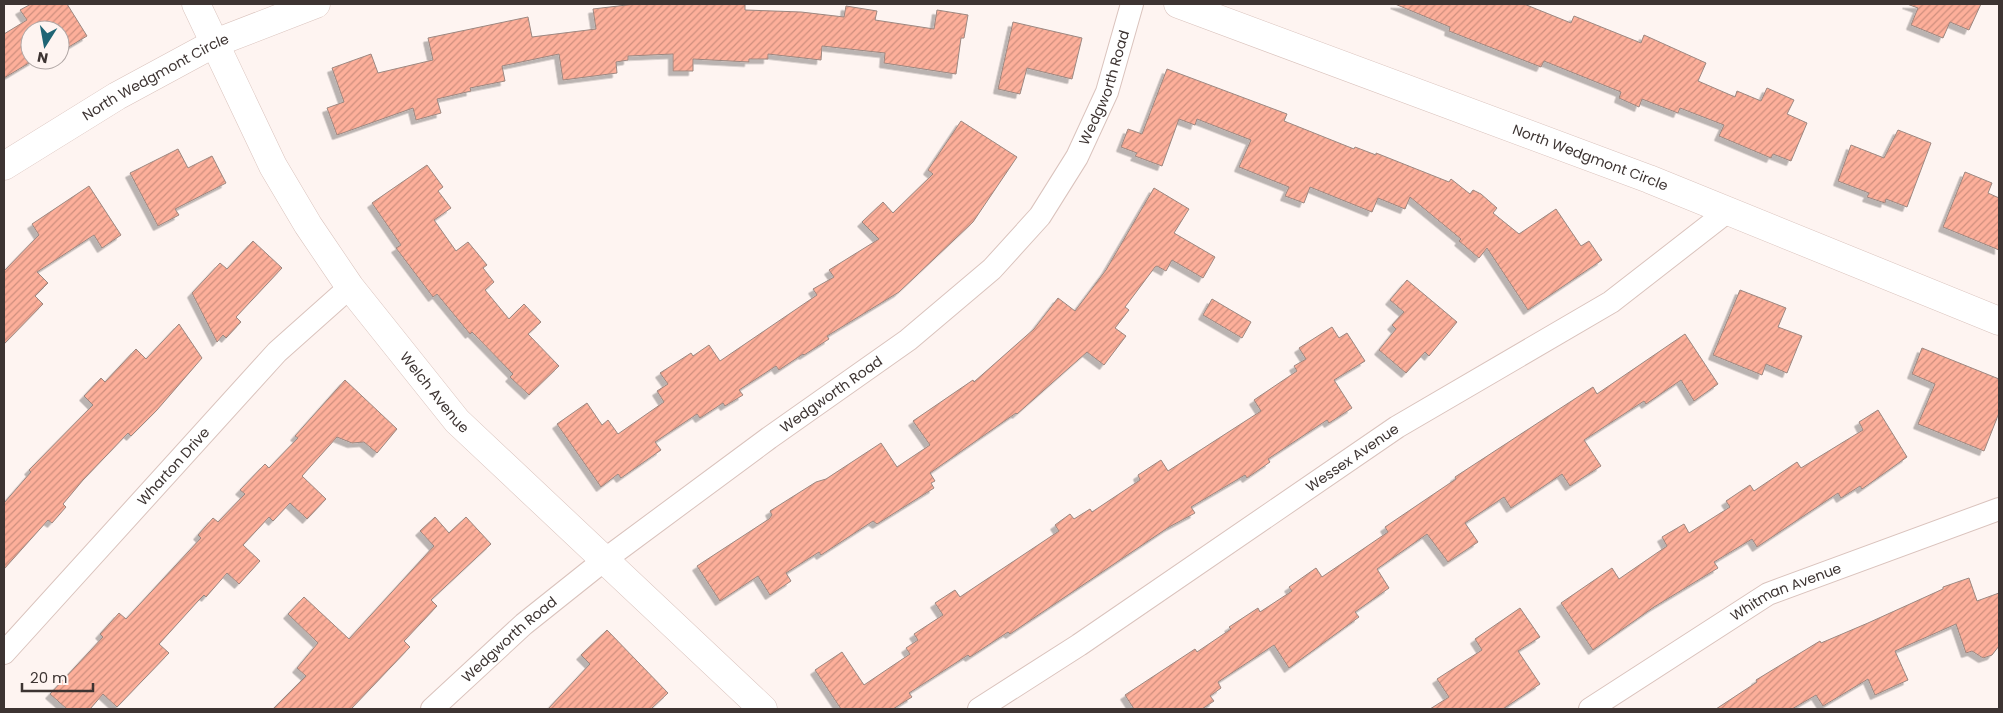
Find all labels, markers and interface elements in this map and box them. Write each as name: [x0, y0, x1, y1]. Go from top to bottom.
north arrow: [20, 20, 70, 70]
street label: Wedgworth Road: [1074, 28, 1134, 148]
street label: North Wedgmont Circle: [78, 29, 232, 125]
text: N: [35, 47, 50, 69]
street label: North Wedgmont Circle: [1510, 119, 1671, 196]
street label: Welch Avenue: [395, 347, 474, 438]
street label: Wedgworth Road: [776, 351, 886, 437]
street label: Wessex Avenue: [1302, 419, 1403, 497]
street label: Wharton Drive: [133, 423, 214, 510]
street label: Whitman Avenue: [1726, 558, 1844, 626]
street label: Wedgworth Road: [457, 592, 561, 687]
scale bar: [22, 660, 94, 692]
text: 20 m: [30, 667, 68, 688]

